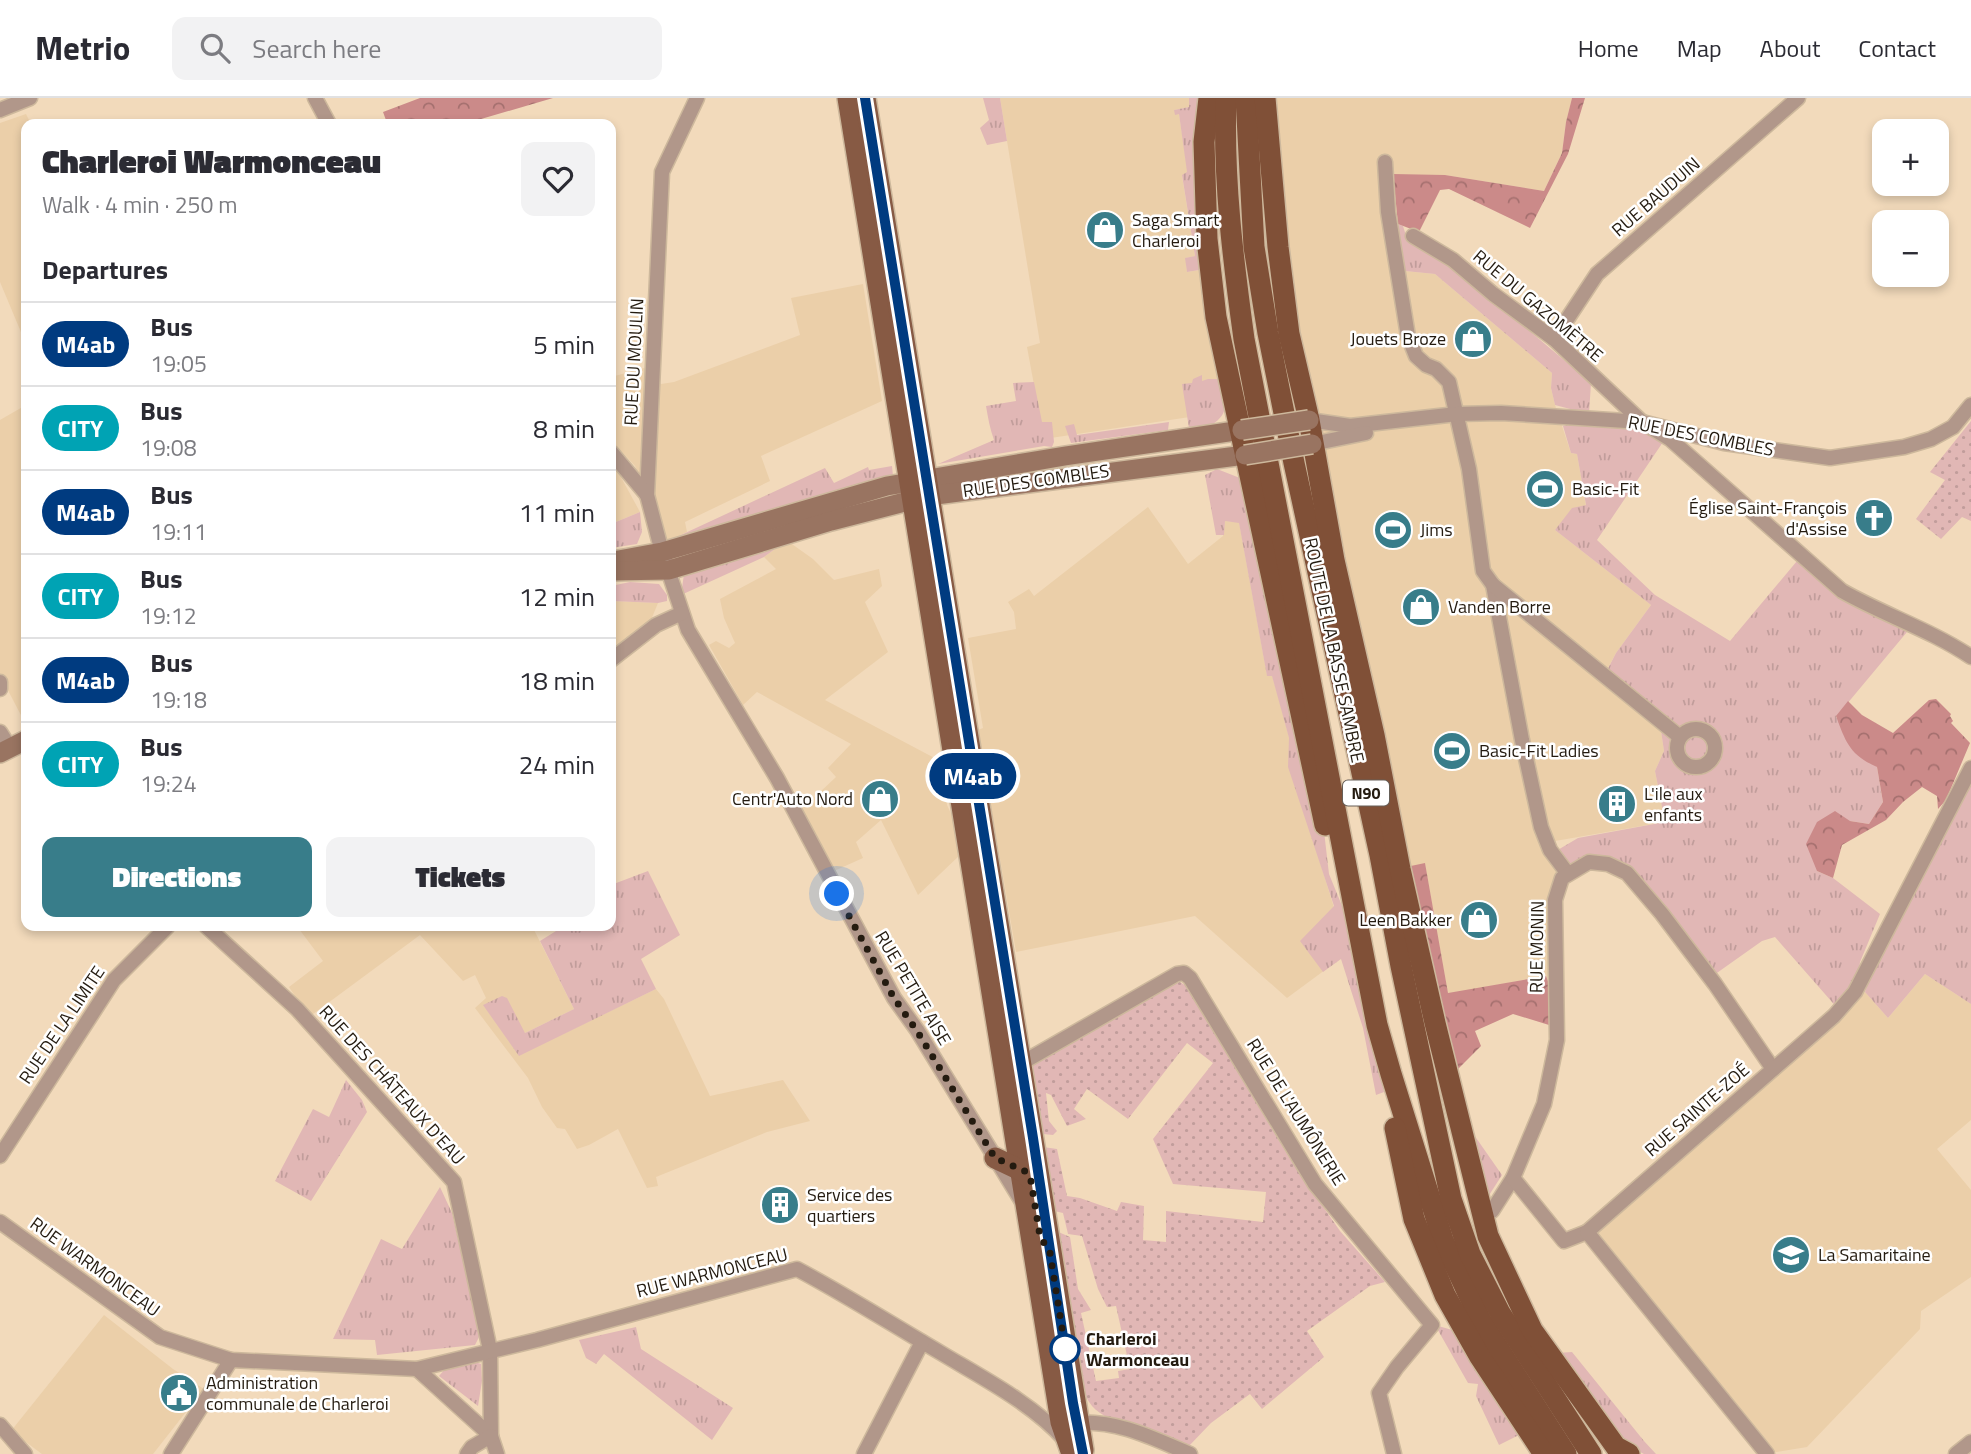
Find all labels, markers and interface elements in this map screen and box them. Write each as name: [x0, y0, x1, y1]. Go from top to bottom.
search box: [172, 17, 662, 80]
text: Metrio: [35, 23, 130, 73]
icon: search: [196, 29, 234, 67]
text: Search here: [252, 29, 381, 68]
text: Home: [1578, 30, 1639, 66]
text: Map: [1677, 30, 1722, 66]
text: About: [1760, 30, 1820, 66]
text: Contact: [1858, 30, 1936, 66]
map controls: [1872, 119, 1949, 287]
button: +: [1872, 119, 1949, 196]
text: Charleroi Warmonceau: [42, 136, 381, 186]
button: heart: [521, 142, 595, 216]
street label: RUE BAUDUIN: [1605, 151, 1706, 243]
text: Walk · 4 min · 250 m: [42, 187, 238, 222]
place label: Saga Smart Charleroi: [1132, 206, 1220, 254]
shop icon: Saga Smart Charleroi: [1084, 209, 1126, 251]
button: −: [1872, 210, 1949, 287]
street label: RUE DU GAZOMÈTRE: [1467, 243, 1609, 368]
text: Departures: [42, 250, 168, 289]
street label: RUE DU MOULIN: [617, 298, 650, 426]
text: Bus: [150, 307, 193, 346]
shop icon: Jouets Broze: [1452, 318, 1494, 360]
text: 5 min: [533, 325, 595, 364]
place label: Jouets Broze: [1350, 325, 1446, 352]
text: M4ab: [56, 326, 115, 362]
text: 19:05: [150, 346, 207, 381]
text: Bus: [140, 391, 182, 430]
street label: RUE DES COMBLES: [1626, 408, 1776, 463]
text: 8 min: [533, 409, 595, 448]
text: CITY: [58, 410, 103, 446]
text: 19:08: [140, 430, 197, 465]
street label: RUE DES COMBLES: [961, 457, 1111, 504]
sports icon: Basic-Fit: [1524, 468, 1566, 510]
text: Bus: [150, 475, 193, 514]
place label: Basic-Fit: [1572, 475, 1640, 502]
text: 11 min: [519, 493, 595, 532]
text: M4ab: [56, 494, 115, 530]
place label: Église Saint-François d'Assise: [1689, 494, 1847, 542]
church icon: Église Saint-François d'Assise: [1853, 497, 1895, 539]
sports icon: Jims: [1372, 509, 1414, 551]
text: 19:11: [150, 514, 207, 549]
place label: Jims: [1420, 516, 1453, 543]
street label: ROUTE DE LA BASSE SAMBRE: [1297, 535, 1372, 765]
text: Bus: [140, 559, 182, 598]
text: 12 min: [519, 577, 595, 616]
text: CITY: [58, 578, 103, 614]
shop icon: Vanden Borre: [1400, 586, 1442, 628]
place label: Vanden Borre: [1448, 593, 1551, 620]
text: 19:12: [140, 598, 197, 633]
text: Bus: [150, 643, 193, 682]
text: 18 min: [519, 661, 595, 700]
text: M4ab: [56, 662, 115, 698]
text: 19:18: [150, 682, 207, 717]
text: Bus: [140, 727, 182, 766]
sports icon: Basic-Fit Ladies: [1431, 730, 1473, 772]
place label: Basic-Fit Ladies: [1479, 737, 1599, 764]
text: 24 min: [519, 745, 595, 784]
text: CITY: [58, 746, 103, 782]
line badge: M4ab: [924, 753, 1022, 799]
text: M4ab: [943, 758, 1003, 794]
text: 19:24: [140, 766, 197, 801]
shop icon: Centr'Auto Nord: [859, 778, 901, 820]
road number: N90: [1343, 780, 1389, 806]
place label: L'ile aux enfants: [1644, 780, 1703, 828]
building icon: L'ile aux enfants: [1596, 783, 1638, 825]
place label: Centr'Auto Nord: [732, 785, 853, 812]
button: Directions: [42, 837, 312, 917]
button: Tickets: [326, 837, 595, 917]
your location: [819, 876, 854, 911]
shop icon: Leen Bakker: [1458, 899, 1500, 941]
street label: RUE MONIN: [1522, 901, 1551, 993]
place label: Leen Bakker: [1359, 906, 1452, 933]
street label: RUE PETITE AISE: [869, 925, 958, 1050]
street label: RUE DE LA LIMITE: [12, 960, 111, 1089]
street label: RUE DES CHÂTEAUX D'EAU: [313, 999, 472, 1171]
street label: RUE DE L'AUMÔNERIE: [1240, 1033, 1353, 1191]
street label: RUE SAINTE-ZOÉ: [1638, 1056, 1755, 1163]
place label: Service des quartiers: [807, 1181, 892, 1229]
building icon: Service des quartiers: [759, 1184, 801, 1226]
street label: RUE WARMONCEAU: [25, 1210, 166, 1323]
school or university icon: La Samaritaine: [1770, 1234, 1812, 1276]
street label: RUE WARMONCEAU: [633, 1241, 790, 1304]
place label: La Samaritaine: [1818, 1241, 1931, 1268]
place label: Charleroi Warmonceau: [1086, 1325, 1189, 1373]
marker: Charleroi Warmonceau: [1050, 1334, 1080, 1364]
place label: Administration communale de Charleroi: [206, 1369, 389, 1417]
public building icon: Administration communale de Charleroi: [158, 1372, 200, 1414]

